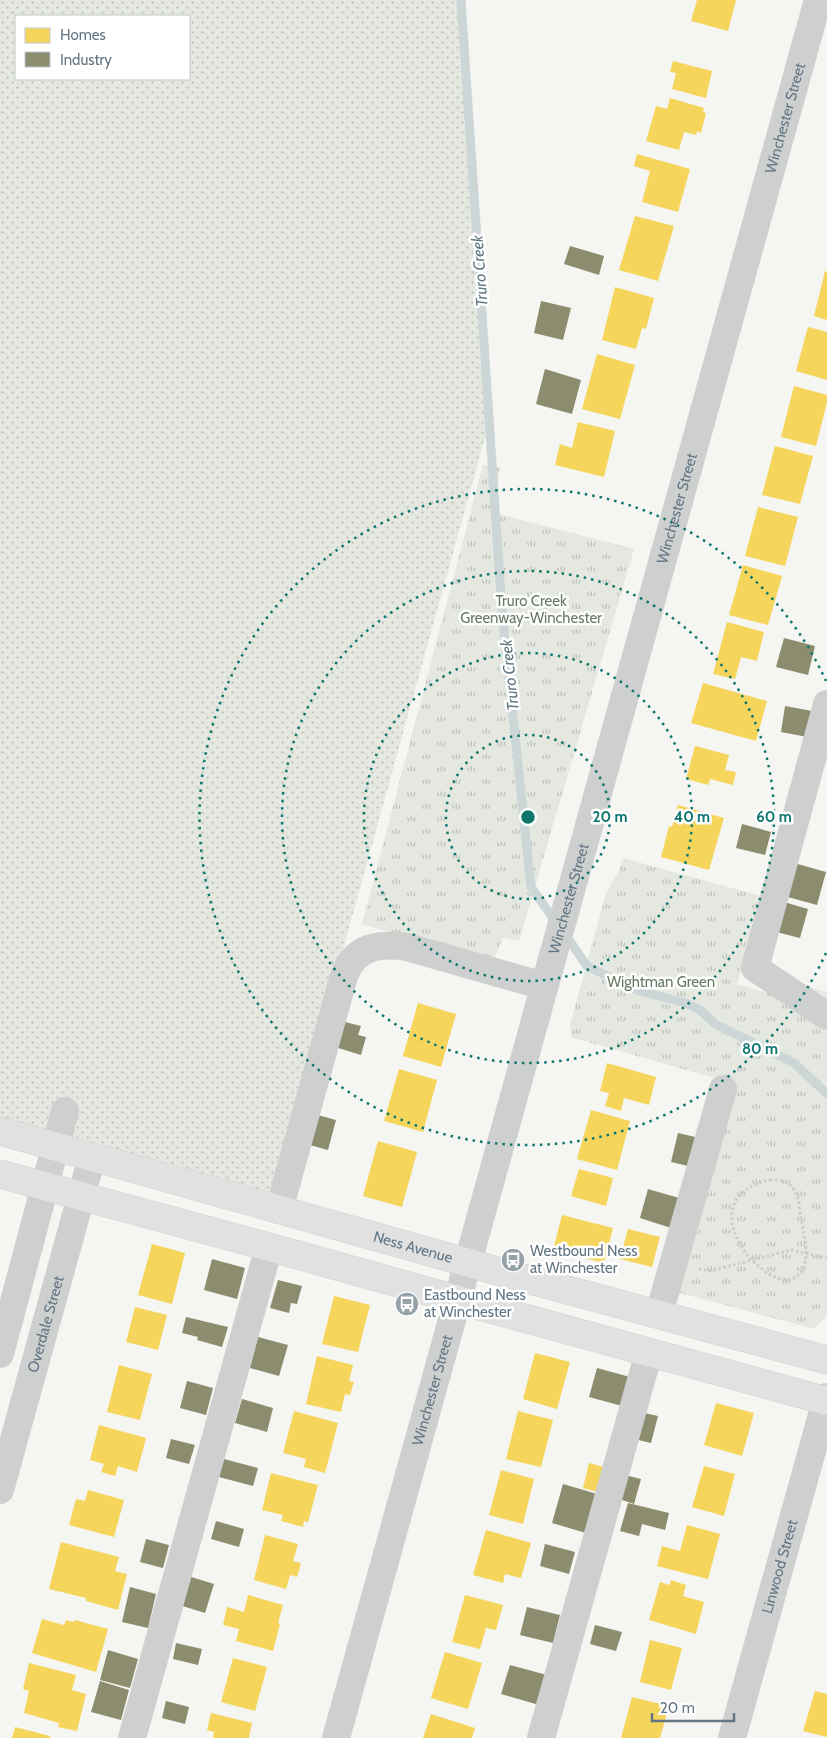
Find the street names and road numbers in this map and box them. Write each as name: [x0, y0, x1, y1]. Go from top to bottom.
street label: Winchester Street: [761, 61, 809, 175]
street label: Winchester Street: [653, 451, 701, 566]
street label: Winchester Street: [545, 841, 593, 956]
street label: Ness Avenue: [371, 1228, 455, 1267]
street label: Overdale Street: [24, 1274, 68, 1375]
street label: Winchester Street: [409, 1333, 456, 1447]
street label: Linwood Street: [758, 1518, 801, 1615]

